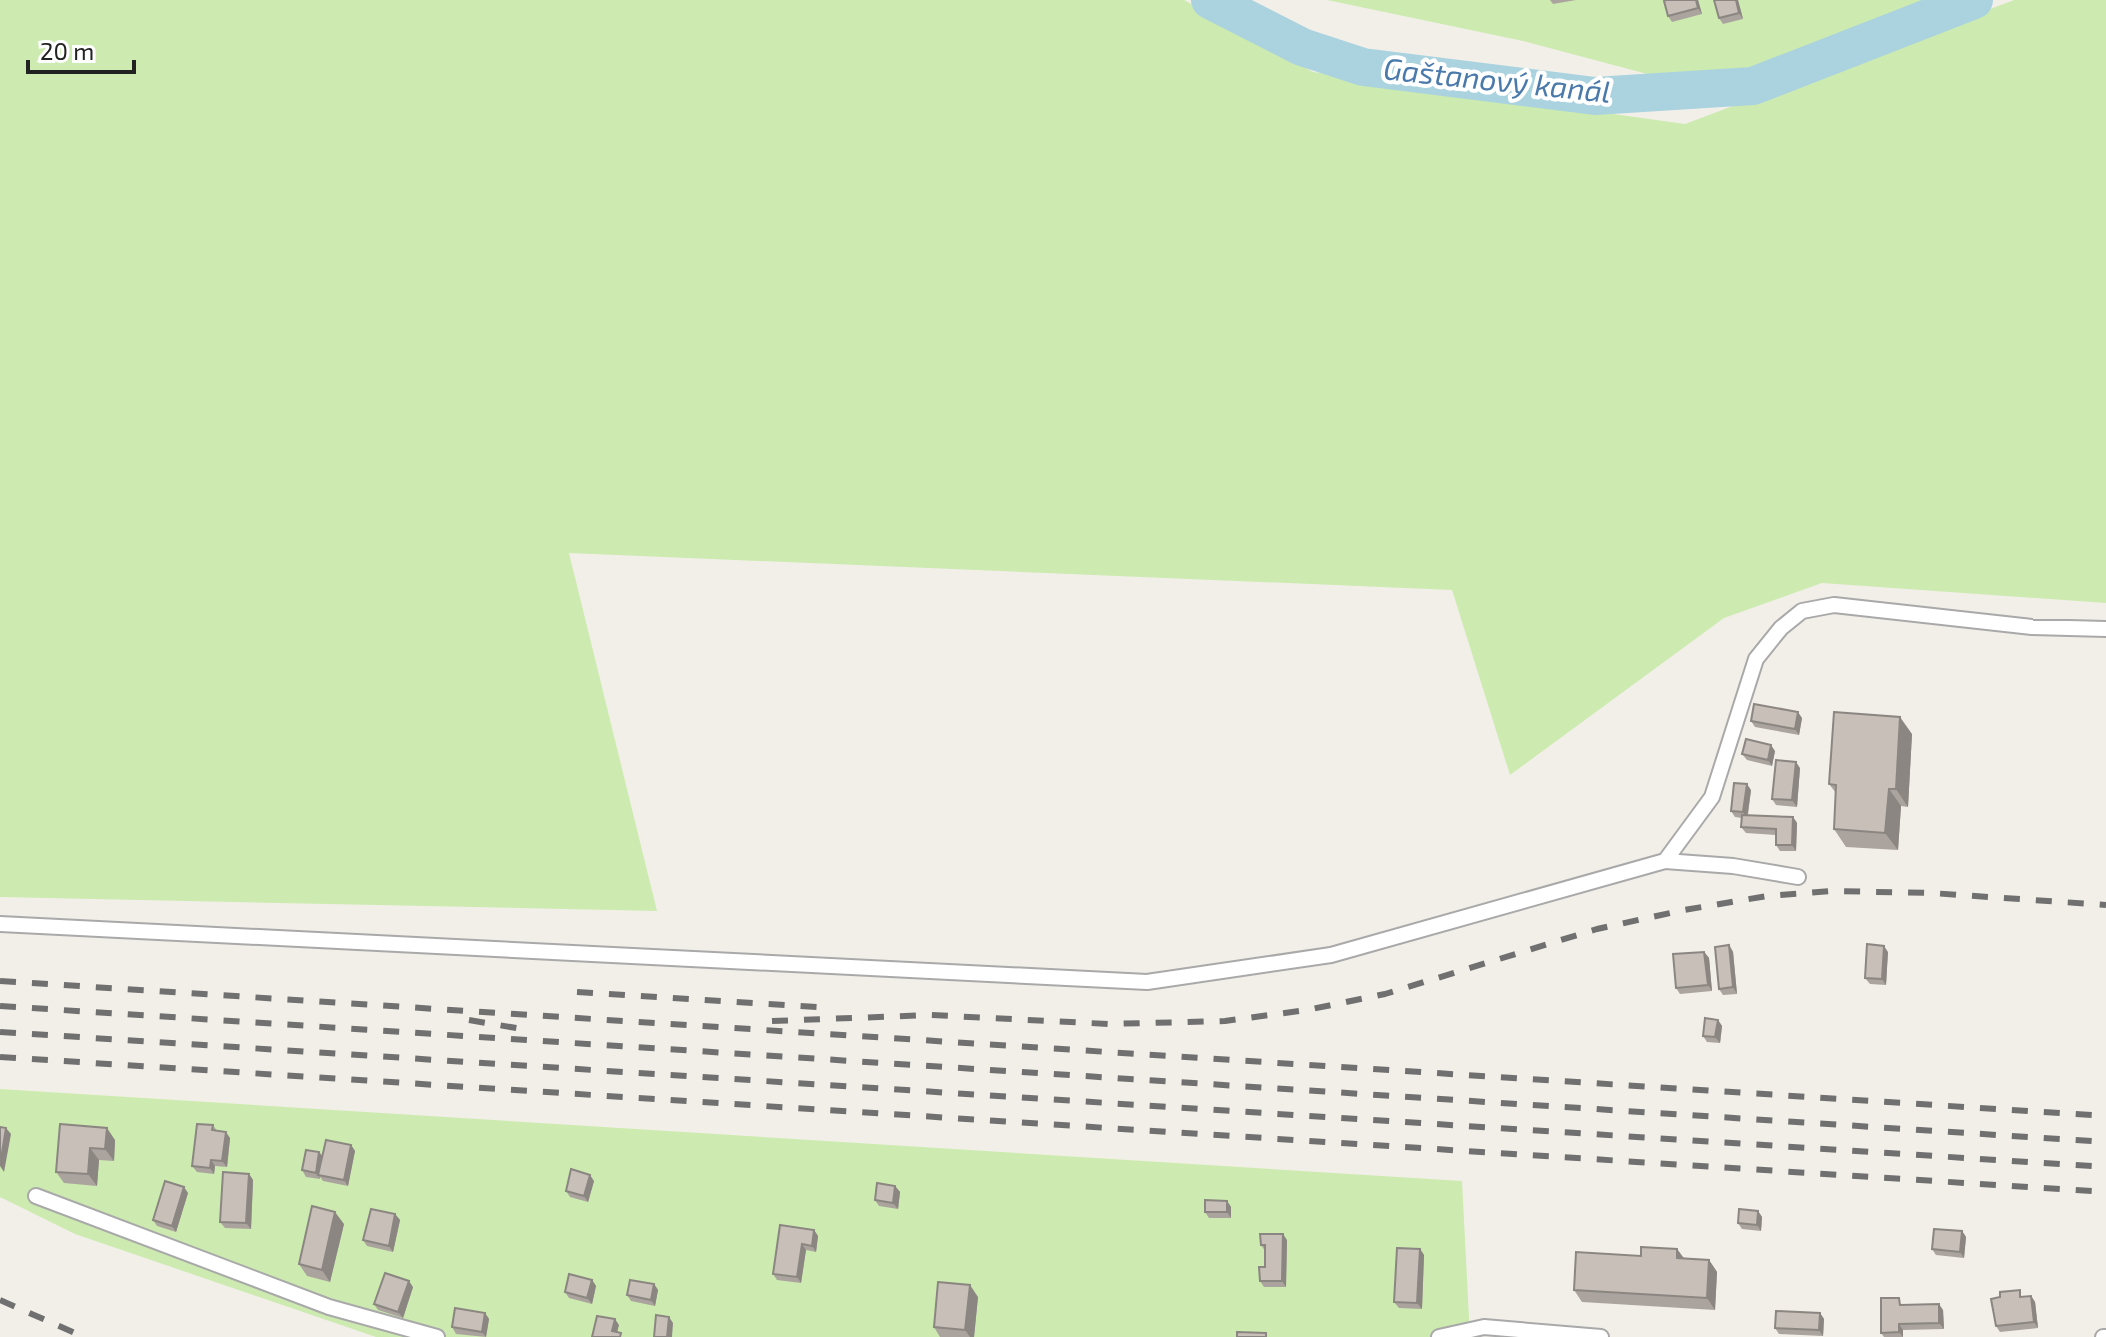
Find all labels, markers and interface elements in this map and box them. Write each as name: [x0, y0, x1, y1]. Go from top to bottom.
scale bar: [28, 24, 134, 74]
text: 20 m: [40, 36, 94, 65]
water label: Gaštanový kanál: [1382, 49, 1613, 110]

